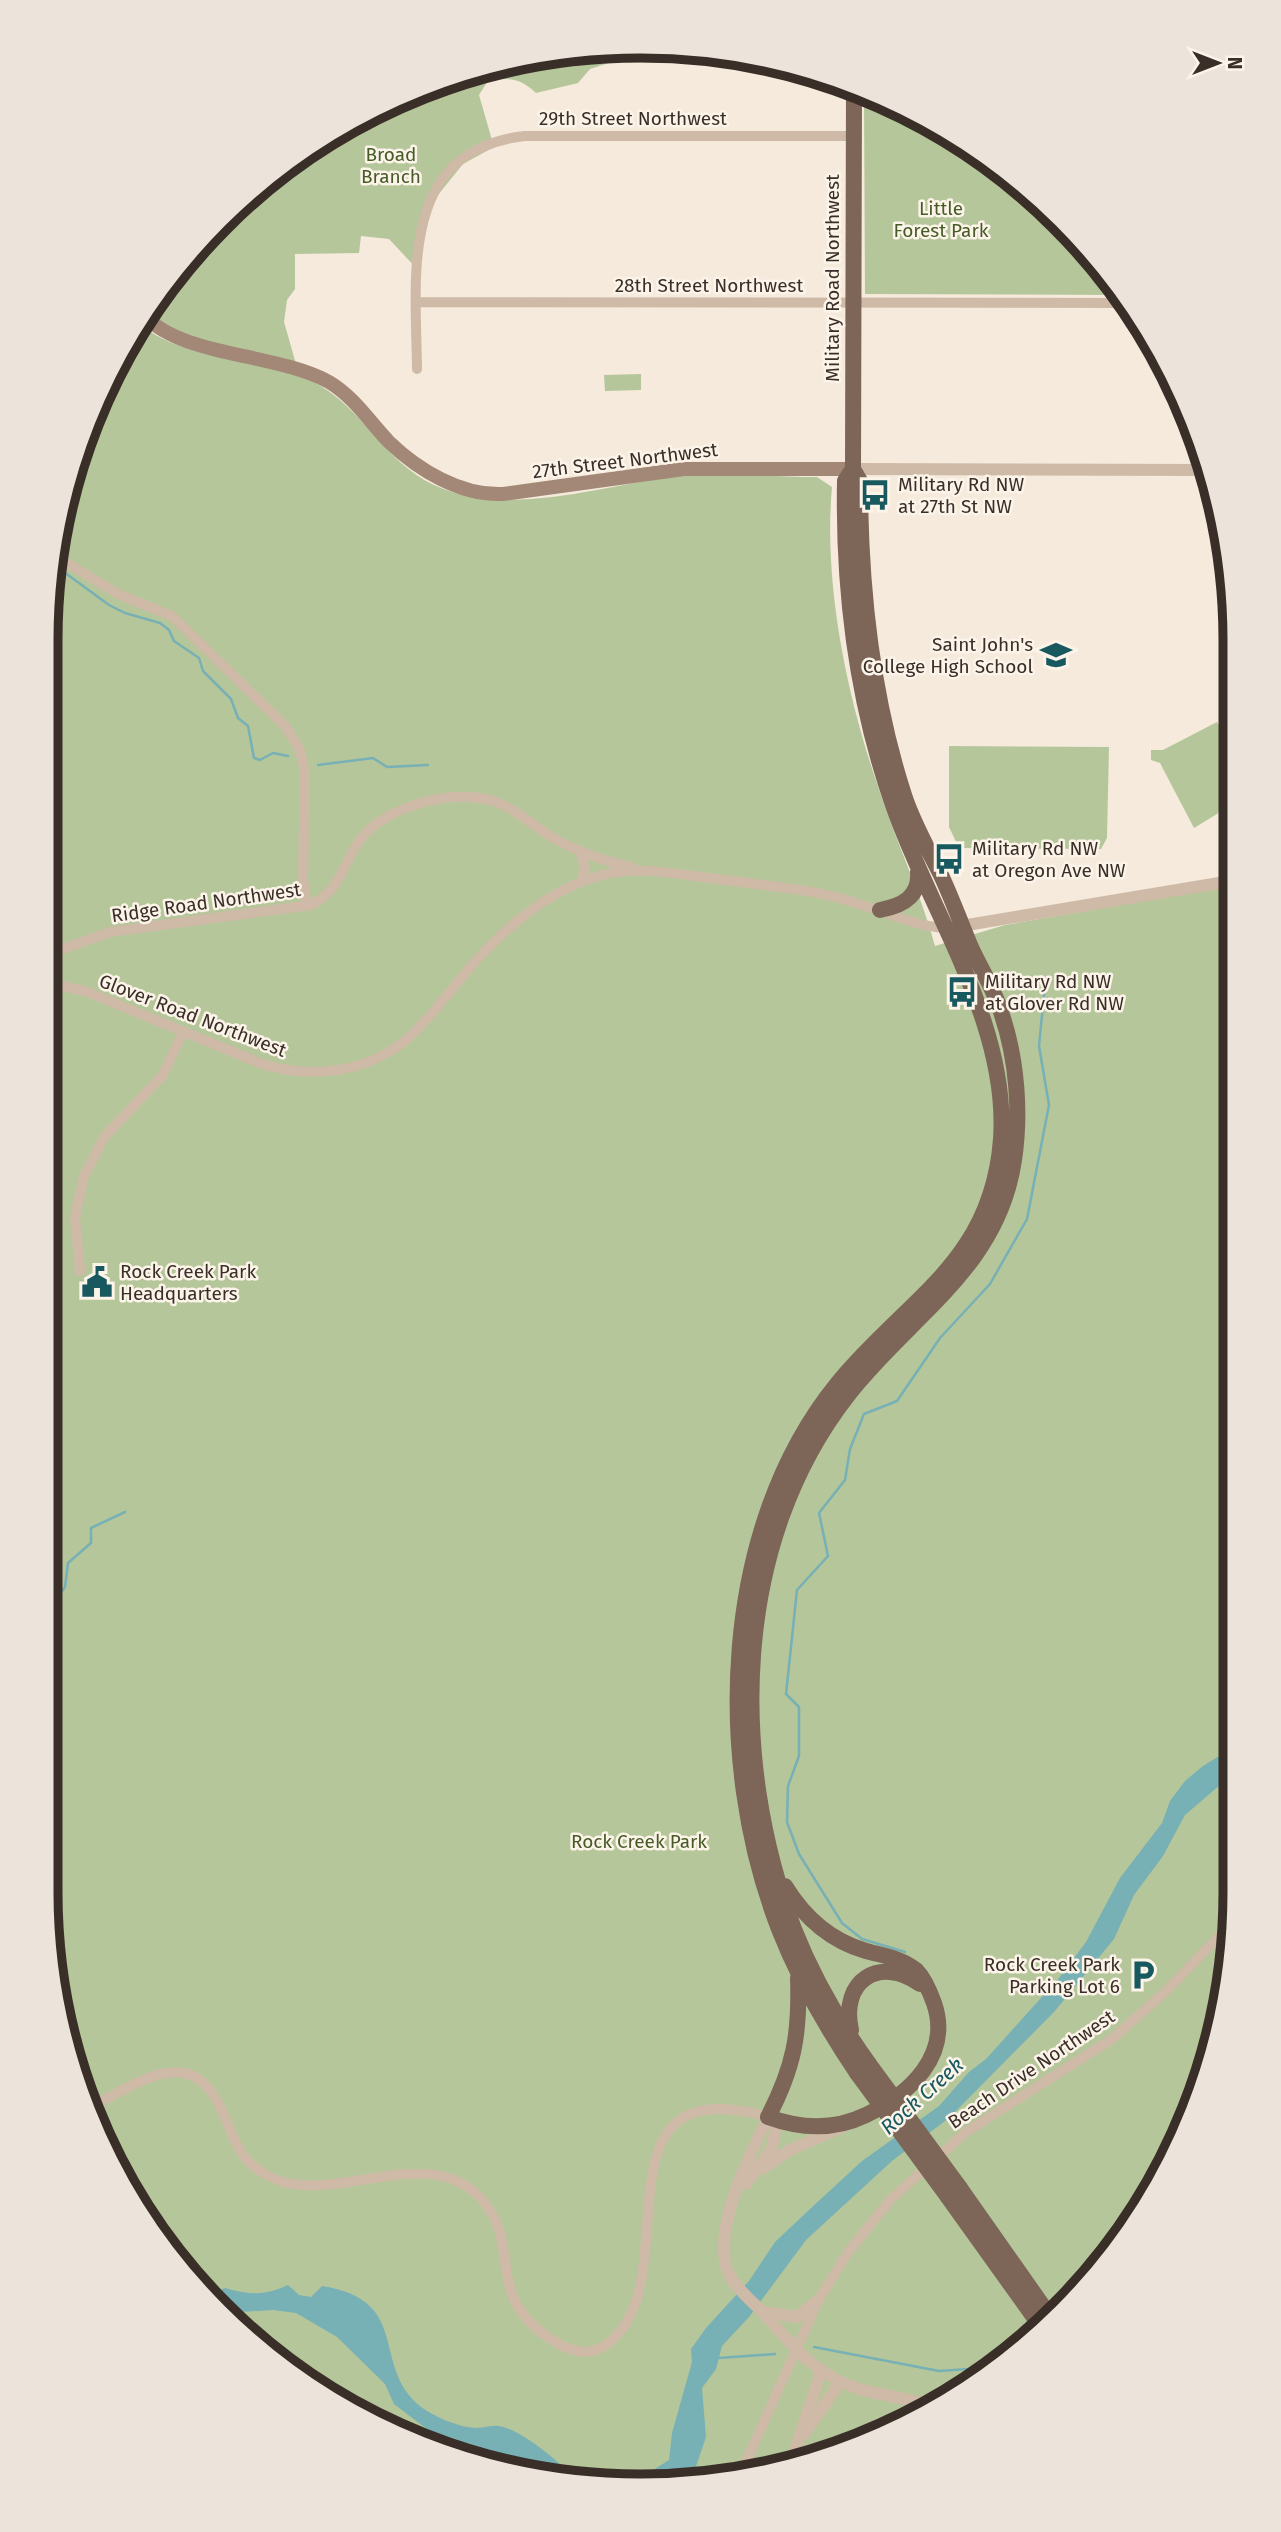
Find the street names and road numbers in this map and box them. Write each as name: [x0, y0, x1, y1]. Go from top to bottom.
street label: 29th Street Northwest: [539, 107, 727, 130]
street label: Military Road Northwest: [821, 174, 844, 382]
street label: 28th Street Northwest: [615, 274, 803, 297]
street label: 27th Street Northwest: [531, 438, 719, 483]
street label: Ridge Road Northwest: [110, 878, 302, 927]
street label: Glover Road Northwest: [96, 969, 290, 1062]
street label: Beach Drive Northwest: [944, 2005, 1119, 2134]

